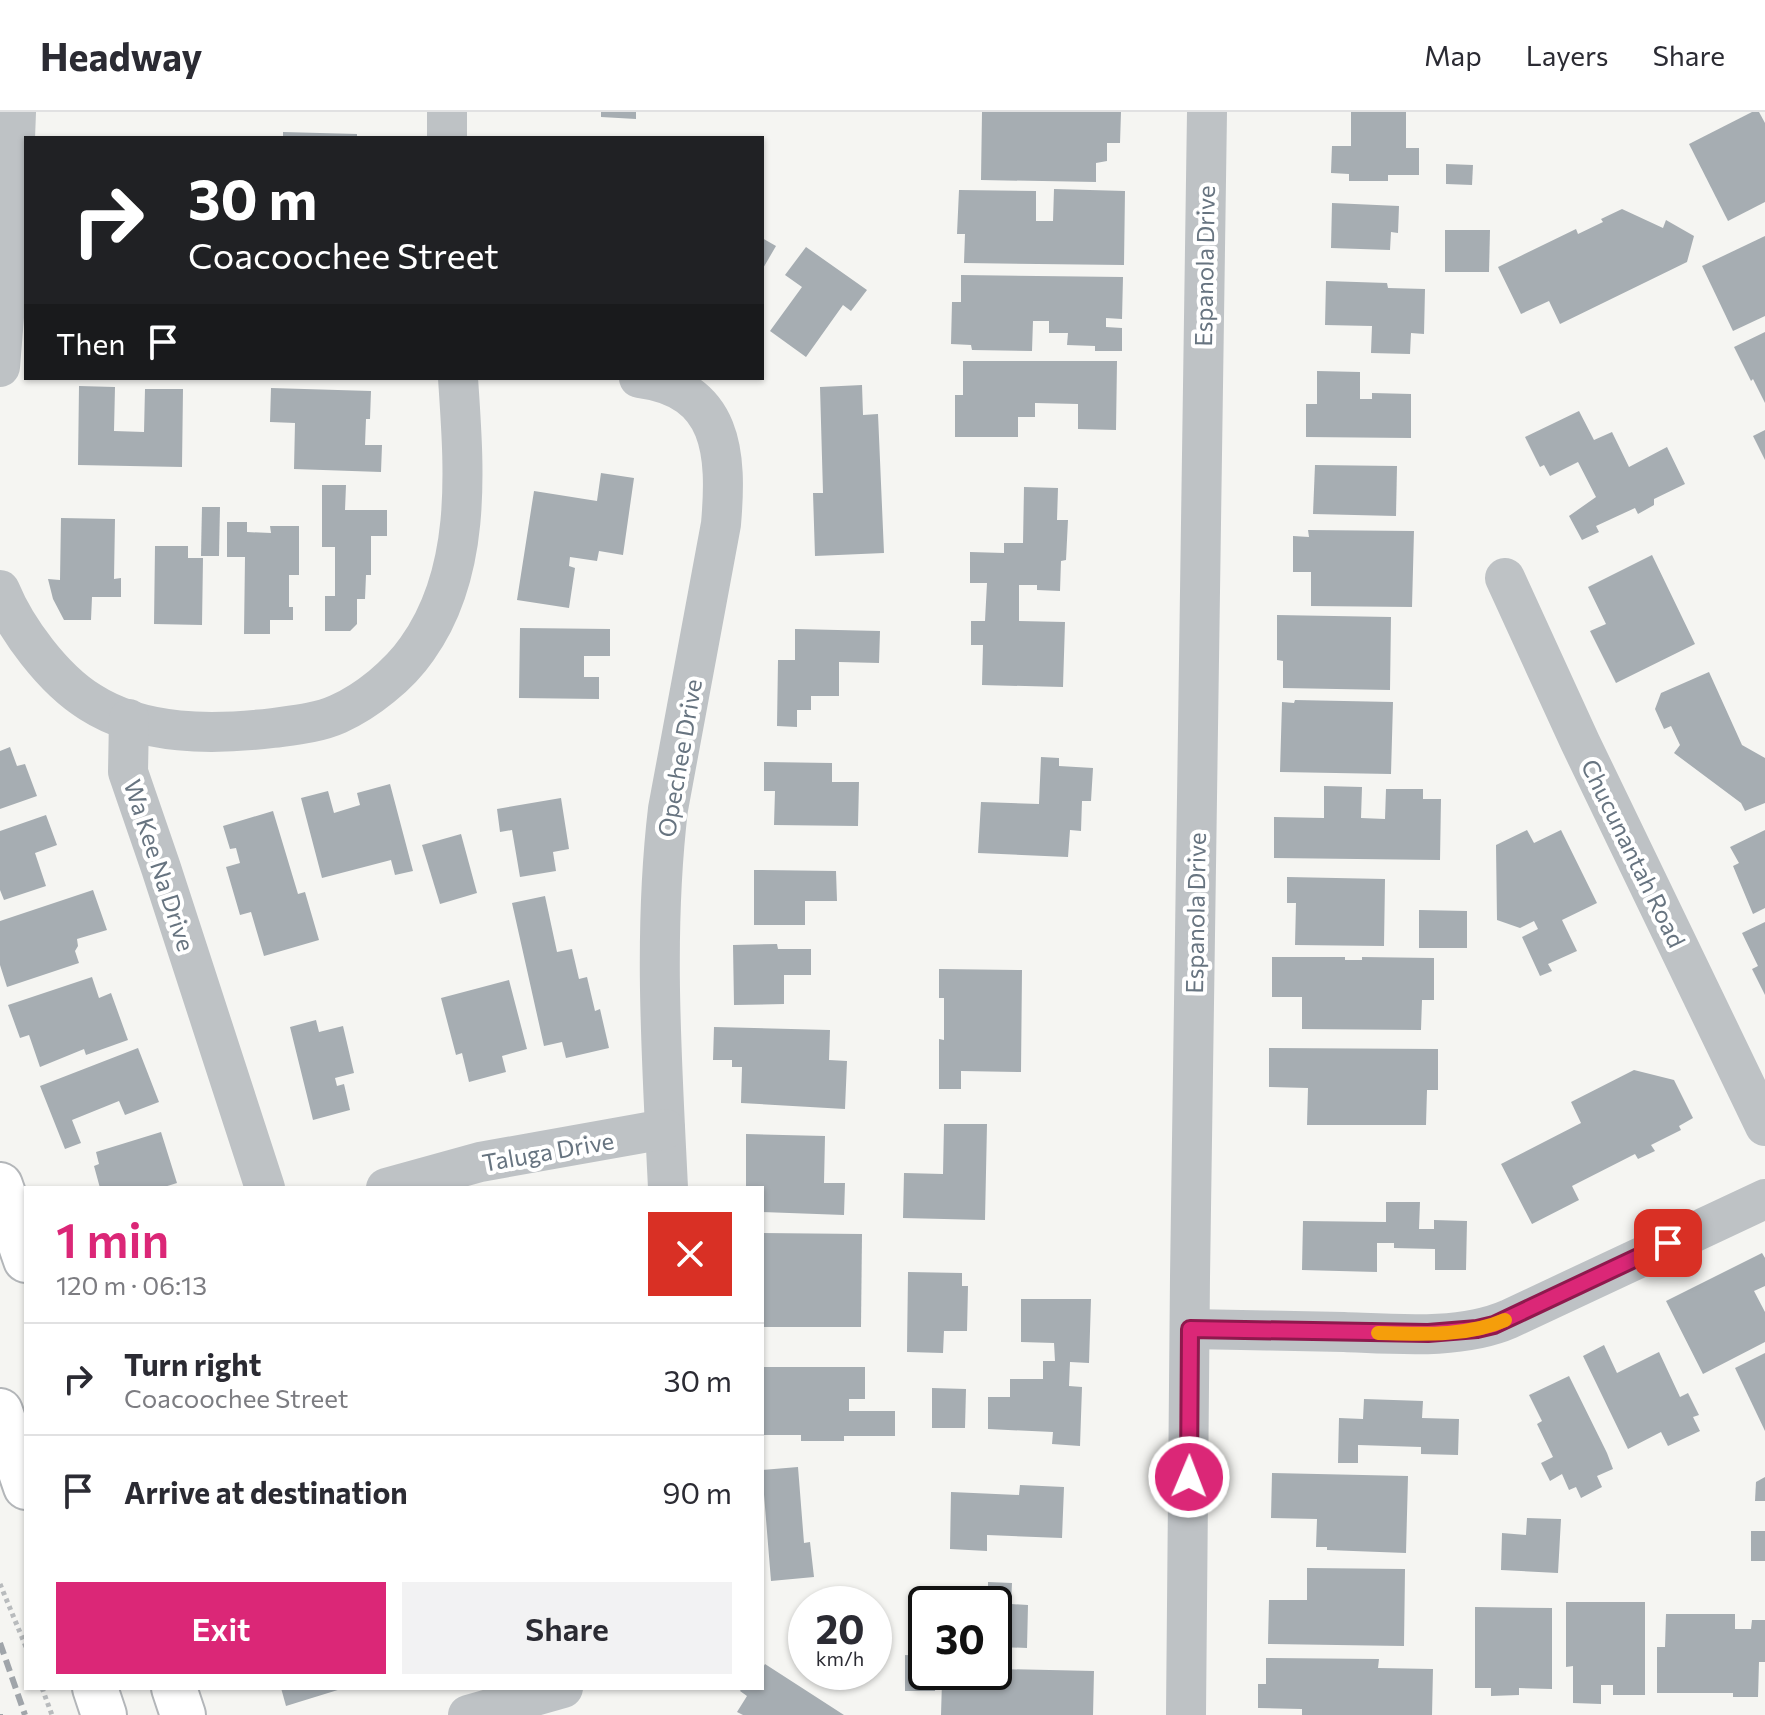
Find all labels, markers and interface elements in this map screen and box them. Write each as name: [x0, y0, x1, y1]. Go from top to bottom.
text: Headway: [40, 32, 202, 79]
text: Map: [1424, 38, 1482, 72]
text: Layers: [1526, 38, 1608, 72]
text: Share: [1652, 38, 1725, 72]
text: 30 m: [188, 163, 317, 232]
icon: right: [56, 168, 160, 272]
street label: Espanola Drive: [1188, 185, 1220, 347]
text: Coacoochee Street: [188, 232, 499, 276]
icon: arrive: [141, 320, 185, 364]
text: Then: [56, 324, 125, 361]
street label: Opechee Drive: [651, 677, 707, 839]
street label: Chucunantah Road: [1576, 754, 1692, 952]
street label: Wa Kee Na Drive: [119, 776, 201, 954]
street label: Espanola Drive: [1179, 832, 1211, 994]
street label: Taluga Drive: [480, 1125, 616, 1177]
text: 1 min: [56, 1209, 169, 1268]
pin: [1634, 1209, 1702, 1277]
button: close: [648, 1212, 732, 1296]
icon: arrive: [1646, 1221, 1690, 1265]
text: 120 m · 06:13: [56, 1269, 207, 1300]
text: Turn right: [124, 1345, 261, 1382]
icon: right: [56, 1357, 100, 1401]
text: 30 m: [663, 1361, 732, 1398]
text: Coacoochee Street: [124, 1382, 349, 1413]
position arrow: [1147, 1435, 1231, 1519]
icon: arrive: [56, 1469, 100, 1513]
text: Arrive at destination: [124, 1473, 408, 1510]
text: 90 m: [662, 1473, 732, 1510]
button: Exit: [56, 1582, 386, 1674]
button: Share: [402, 1582, 732, 1674]
speed limit sign: 30: [908, 1586, 1012, 1690]
text: 20: [815, 1603, 865, 1652]
text: km/h: [816, 1646, 864, 1670]

